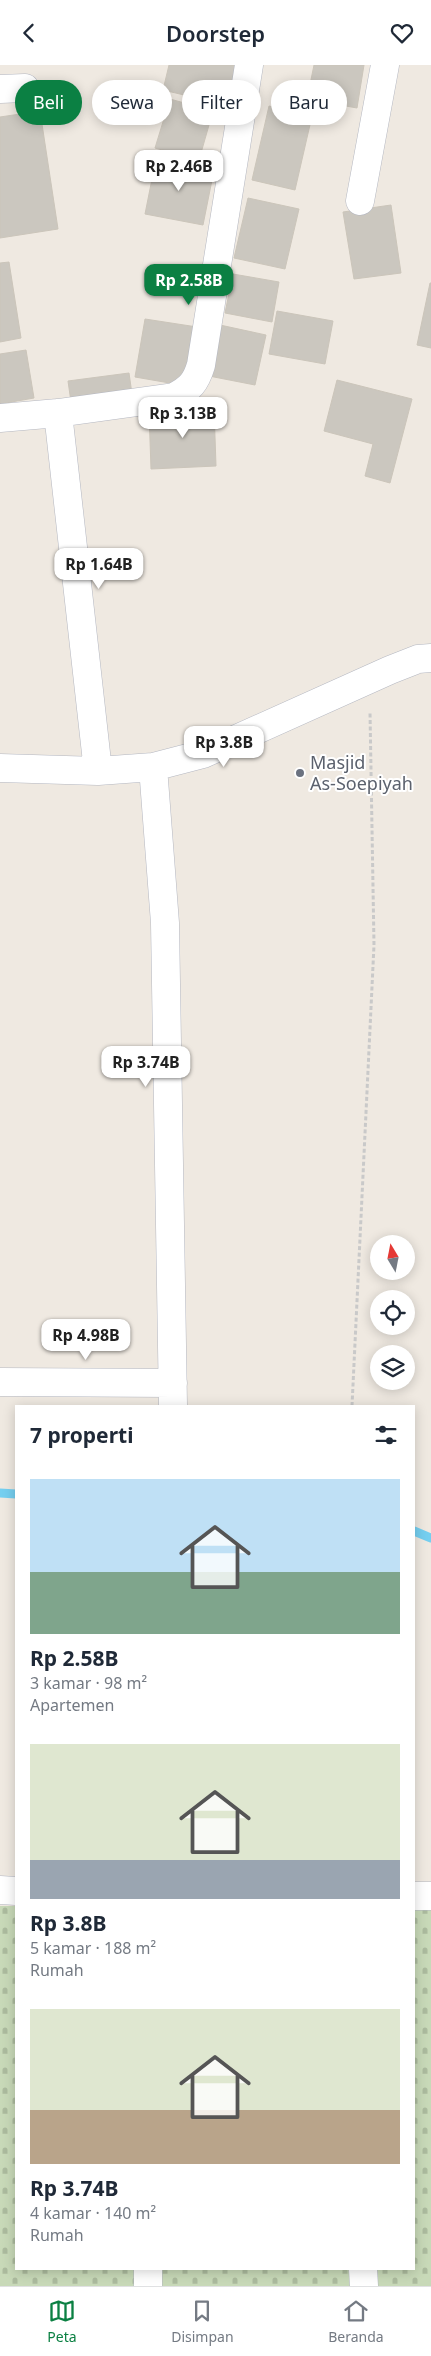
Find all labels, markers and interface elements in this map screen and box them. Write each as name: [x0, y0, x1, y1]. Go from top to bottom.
text: Doorstep: [166, 18, 265, 48]
icon: back: [15, 19, 43, 47]
icon: heart: [388, 19, 416, 47]
chip: Beli: [15, 80, 82, 125]
chip: Sewa: [92, 80, 172, 125]
chip: Filter: [182, 80, 261, 125]
chip: Baru: [271, 80, 347, 125]
pin: Rp 2.46B: [127, 149, 231, 192]
text: Rp 2.46B: [145, 155, 213, 177]
pin: Rp 2.58B: [137, 263, 241, 306]
text: Rp 2.58B: [155, 269, 223, 291]
pin: Rp 3.13B: [131, 397, 235, 439]
text: Rp 3.13B: [149, 402, 217, 424]
pin: Rp 1.64B: [47, 547, 151, 590]
text: Rp 1.64B: [65, 553, 133, 575]
pin: Rp 3.8B: [178, 725, 270, 768]
text: Rp 3.8B: [195, 731, 253, 753]
place label: Masjid As-Soepiyah: [310, 750, 413, 795]
marker: Masjid As-Soepiyah: [294, 767, 306, 779]
pin: Rp 3.74B: [94, 1045, 198, 1088]
text: Rp 3.74B: [112, 1051, 180, 1073]
north arrow: [370, 1235, 415, 1280]
map controls: [370, 1235, 415, 1390]
button: locate: [370, 1290, 415, 1335]
pin: Rp 4.98B: [34, 1319, 138, 1361]
text: Rp 4.98B: [52, 1324, 120, 1346]
button: layers: [370, 1345, 415, 1390]
text: 7 properti: [30, 1421, 133, 1449]
icon: filters: [372, 1421, 400, 1449]
icon: home: [170, 1512, 260, 1602]
text: Rp 2.58B: [30, 1644, 118, 1672]
text: 3 kamar · 98 m²: [30, 1672, 147, 1694]
text: Apartemen: [30, 1694, 114, 1716]
icon: home: [170, 1777, 260, 1867]
text: Rp 3.8B: [30, 1909, 106, 1937]
text: 5 kamar · 188 m²: [30, 1937, 156, 1959]
text: Rumah: [30, 1959, 84, 1981]
icon: home: [170, 2042, 260, 2132]
text: Rp 3.74B: [30, 2174, 118, 2202]
text: 4 kamar · 140 m²: [30, 2202, 156, 2224]
text: Rumah: [30, 2224, 84, 2246]
tab: Peta: [47, 2297, 77, 2346]
tab: Disimpan: [171, 2297, 234, 2346]
tab: Beranda: [328, 2297, 384, 2346]

